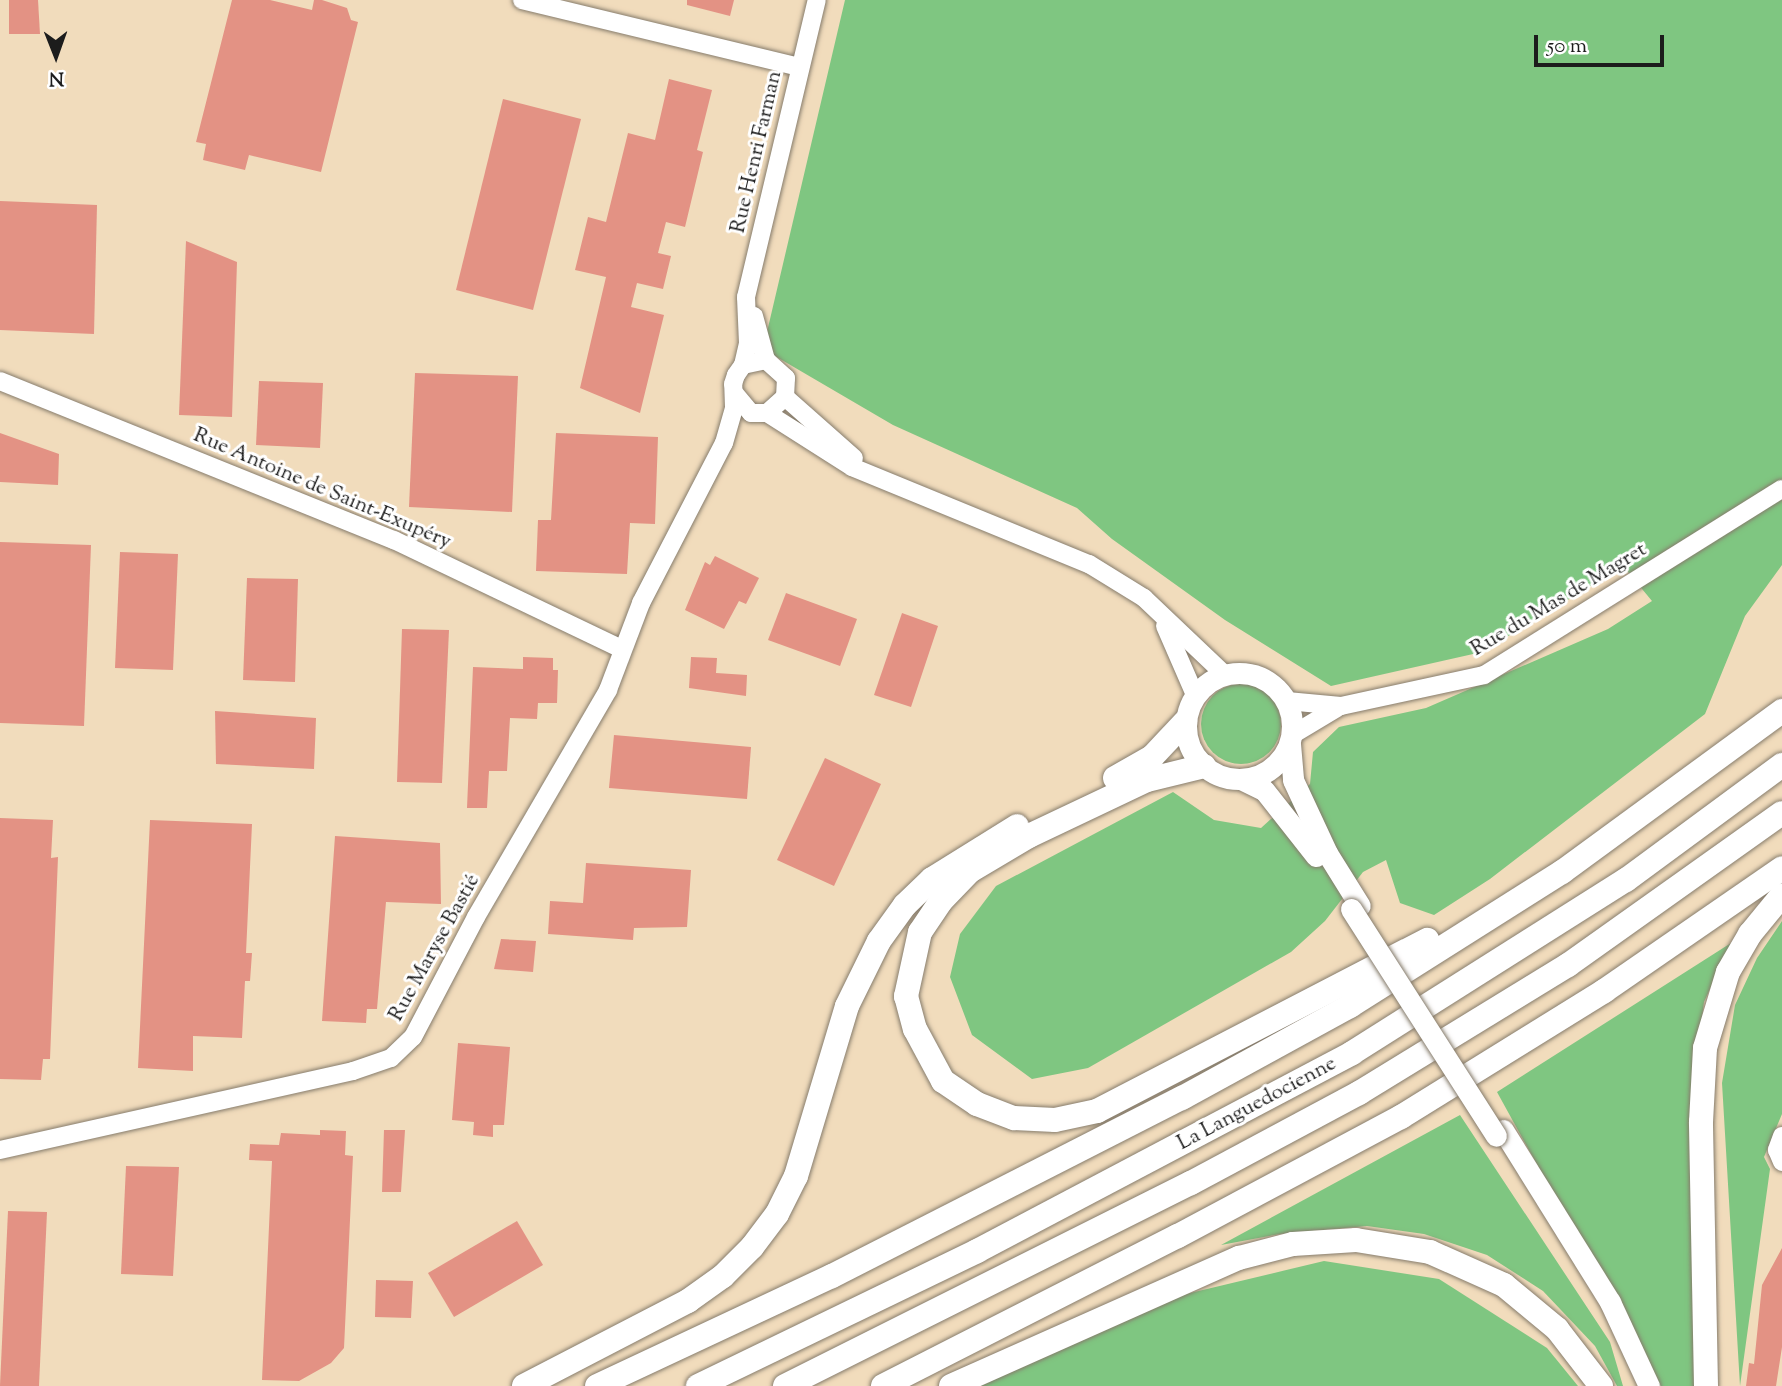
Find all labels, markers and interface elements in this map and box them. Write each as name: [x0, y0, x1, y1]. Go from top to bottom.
north arrow: [21, 21, 91, 91]
scale bar: [1537, 21, 1666, 65]
text: 50 m: [1547, 32, 1587, 62]
text: N: [49, 64, 64, 91]
street label: Rue Henri Farman: [726, 68, 788, 236]
street label: Rue Antoine de Saint-Exupéry: [189, 423, 455, 555]
street label: Rue du Mas de Magret: [1467, 538, 1651, 662]
street label: Rue Maryse Bastié: [384, 870, 486, 1026]
street label: La Languedocienne: [1173, 1052, 1341, 1156]

